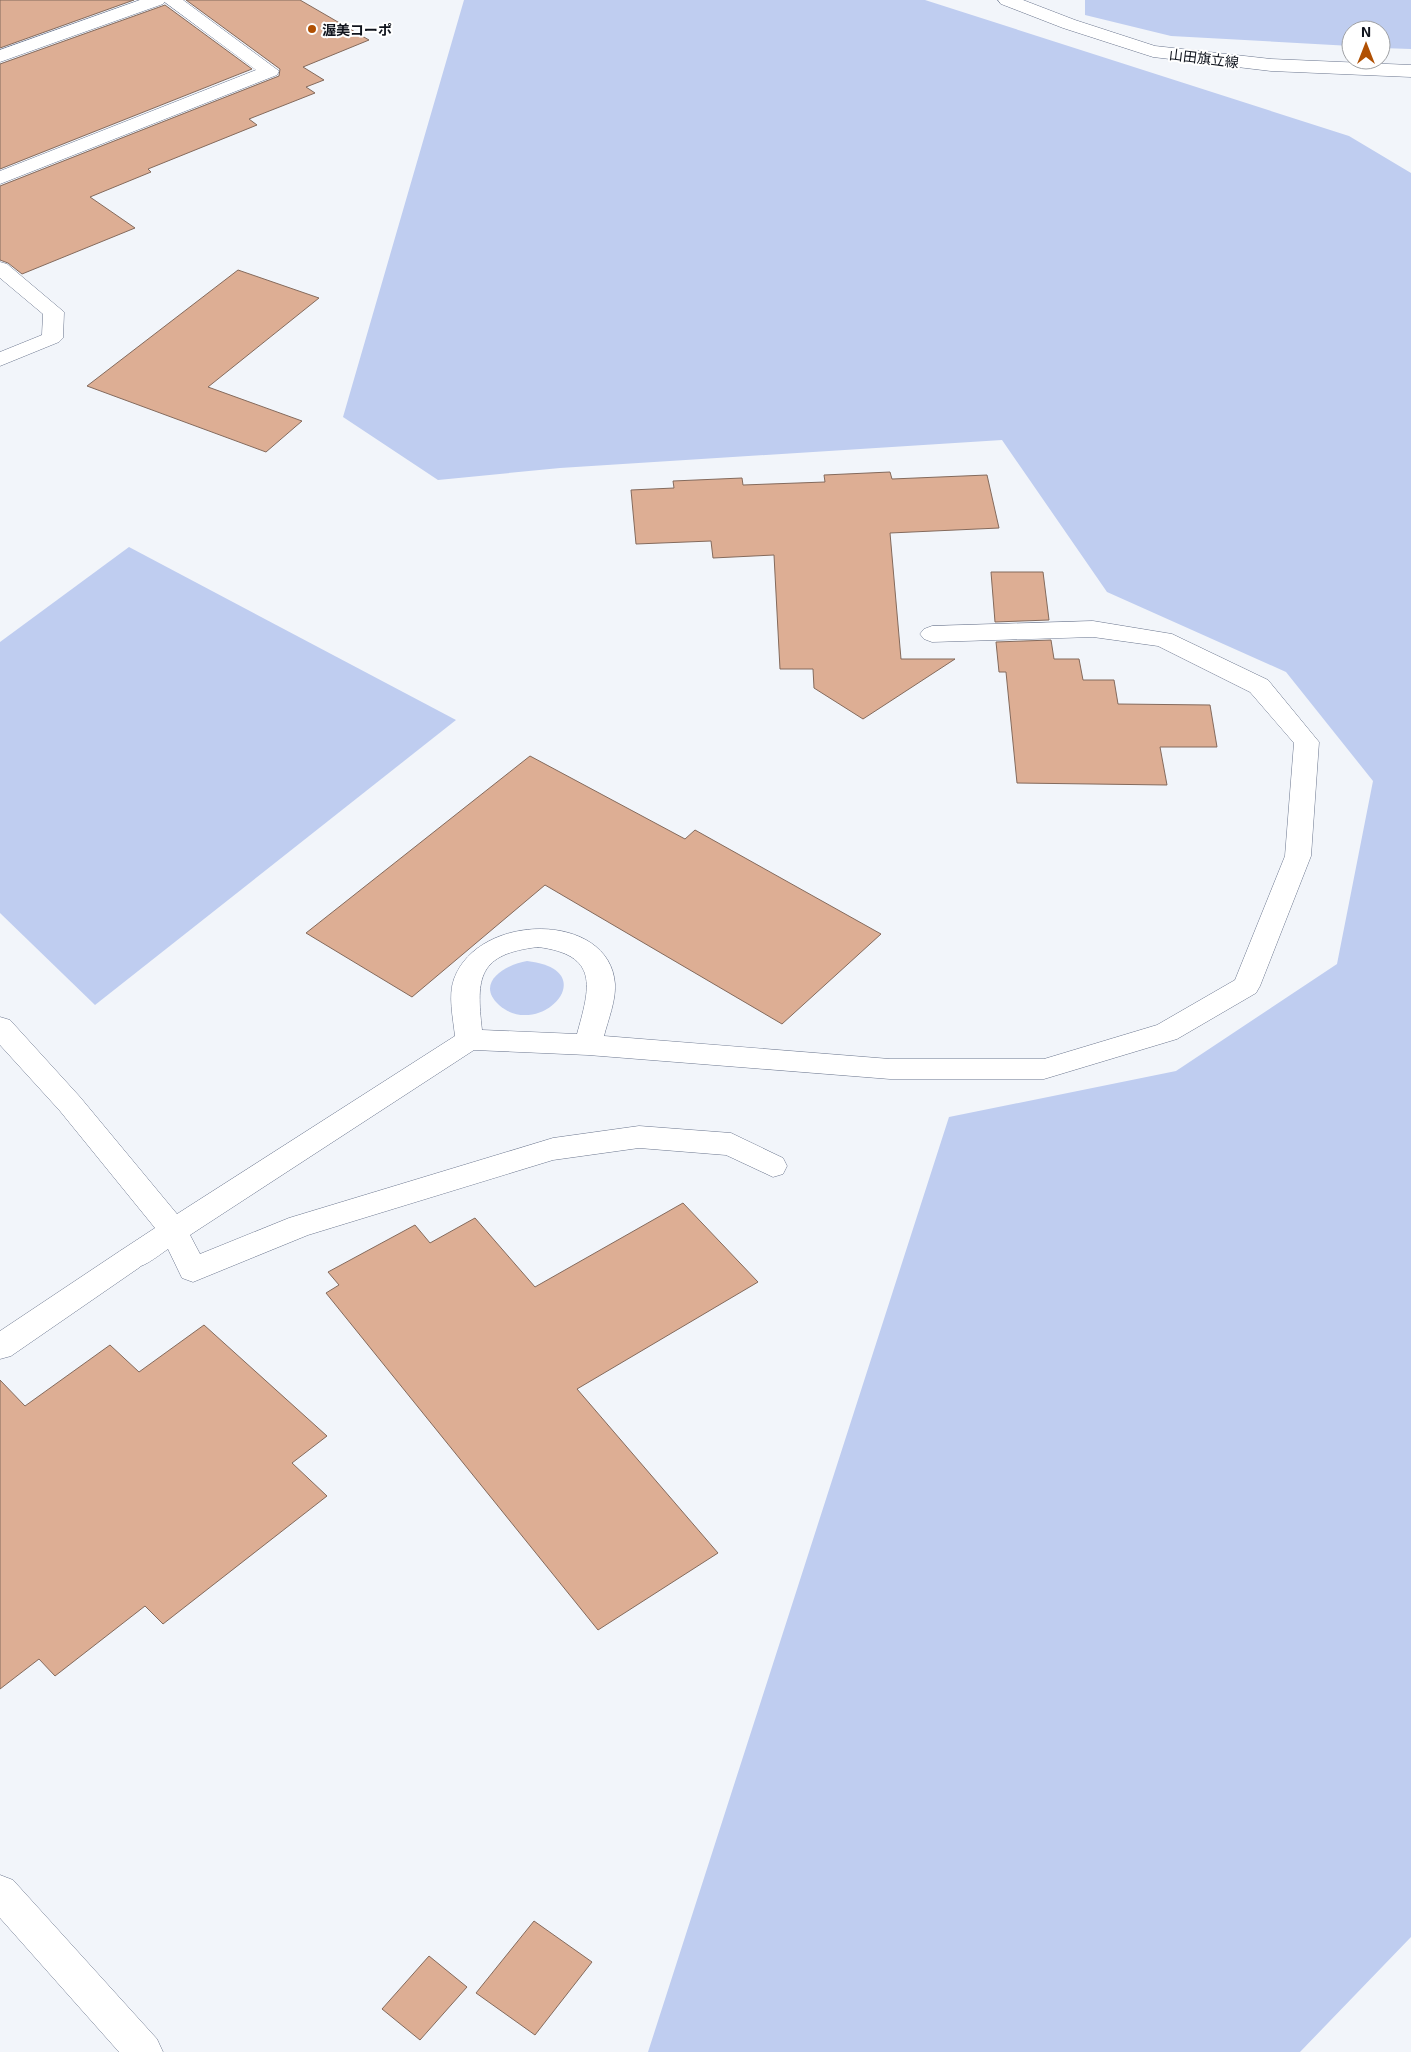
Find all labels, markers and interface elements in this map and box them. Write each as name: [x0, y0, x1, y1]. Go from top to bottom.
north arrow: [1341, 20, 1391, 70]
place label: 渥美コーポ: [322, 21, 392, 38]
marker: 渥美コーポ: [306, 23, 318, 35]
text: N: [1361, 23, 1371, 40]
street label: 山田旗立線: [1168, 45, 1240, 71]

